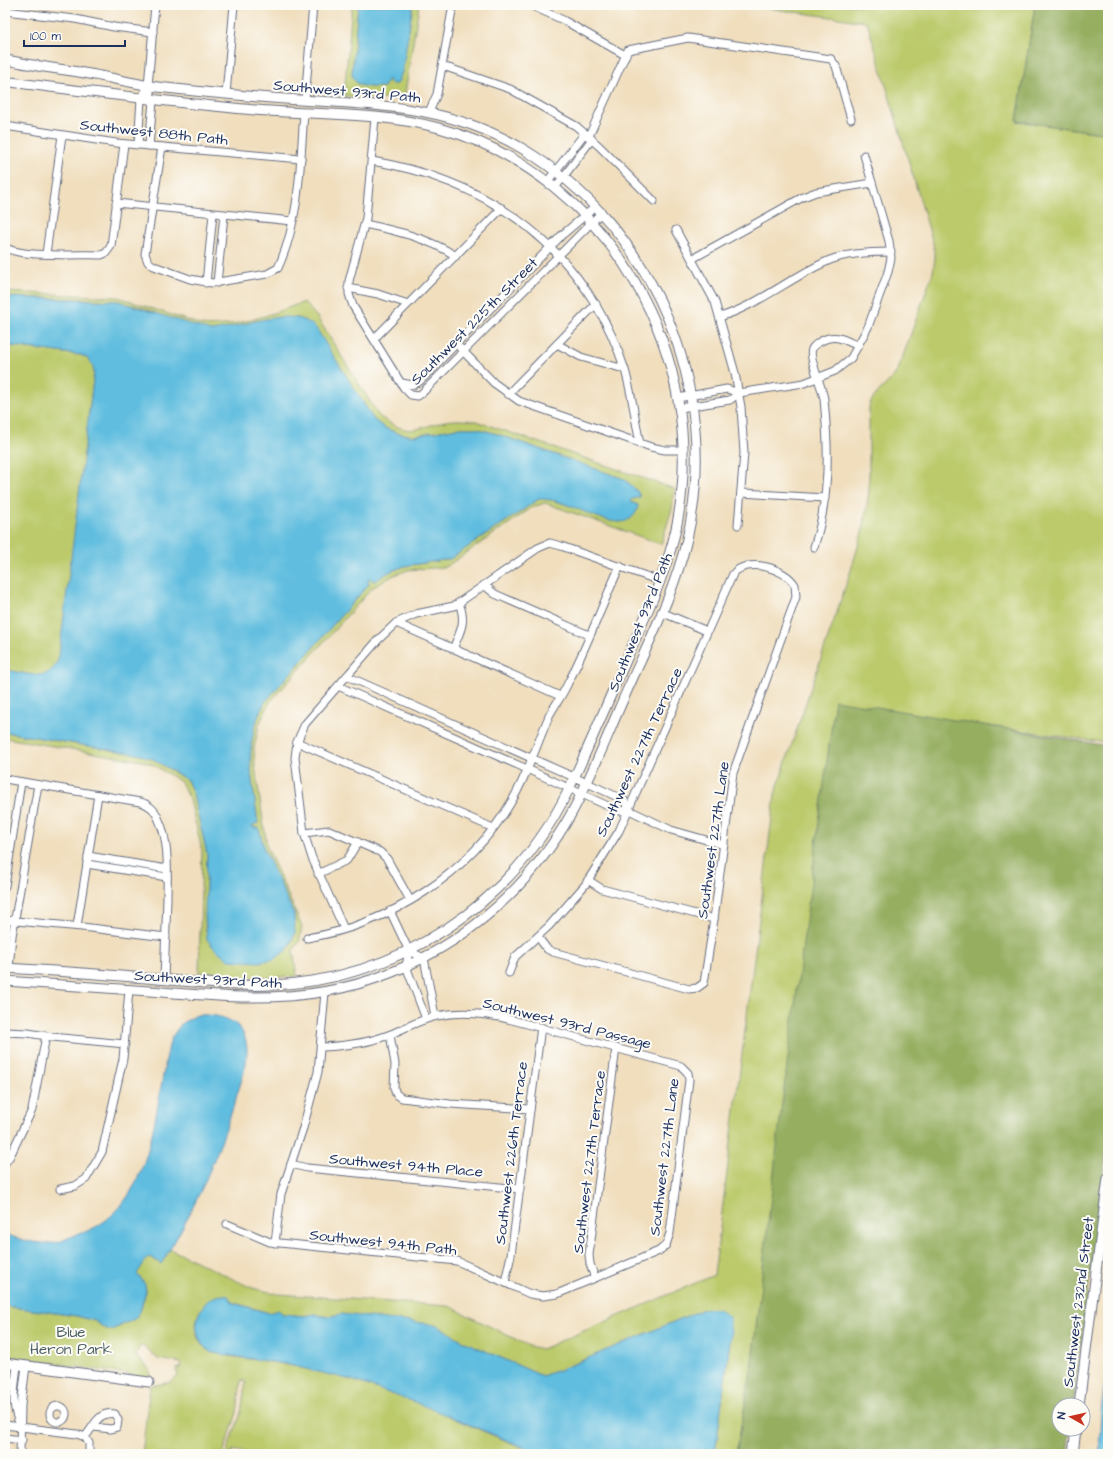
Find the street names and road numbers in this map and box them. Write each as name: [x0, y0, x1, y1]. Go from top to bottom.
street label: Southwest 93rd Path: [272, 75, 422, 108]
street label: Southwest 88th Path: [79, 114, 230, 151]
street label: Southwest 225th Street: [406, 253, 543, 390]
street label: Southwest 93rd Path: [603, 549, 678, 695]
street label: Southwest 227th Terrace: [591, 664, 688, 840]
street label: Southwest 227th Lane: [692, 760, 735, 920]
street label: Southwest 93rd Path: [134, 965, 283, 994]
street label: Southwest 93rd Passage: [480, 992, 653, 1056]
street label: Southwest 226th Terrace: [490, 1060, 533, 1246]
street label: Southwest 227th Terrace: [568, 1069, 611, 1255]
street label: Southwest 227th Lane: [644, 1077, 685, 1237]
street label: Southwest 94th Place: [328, 1148, 484, 1183]
street label: Southwest 232nd Street: [1058, 1216, 1099, 1388]
street label: Southwest 94th Path: [308, 1224, 458, 1261]

